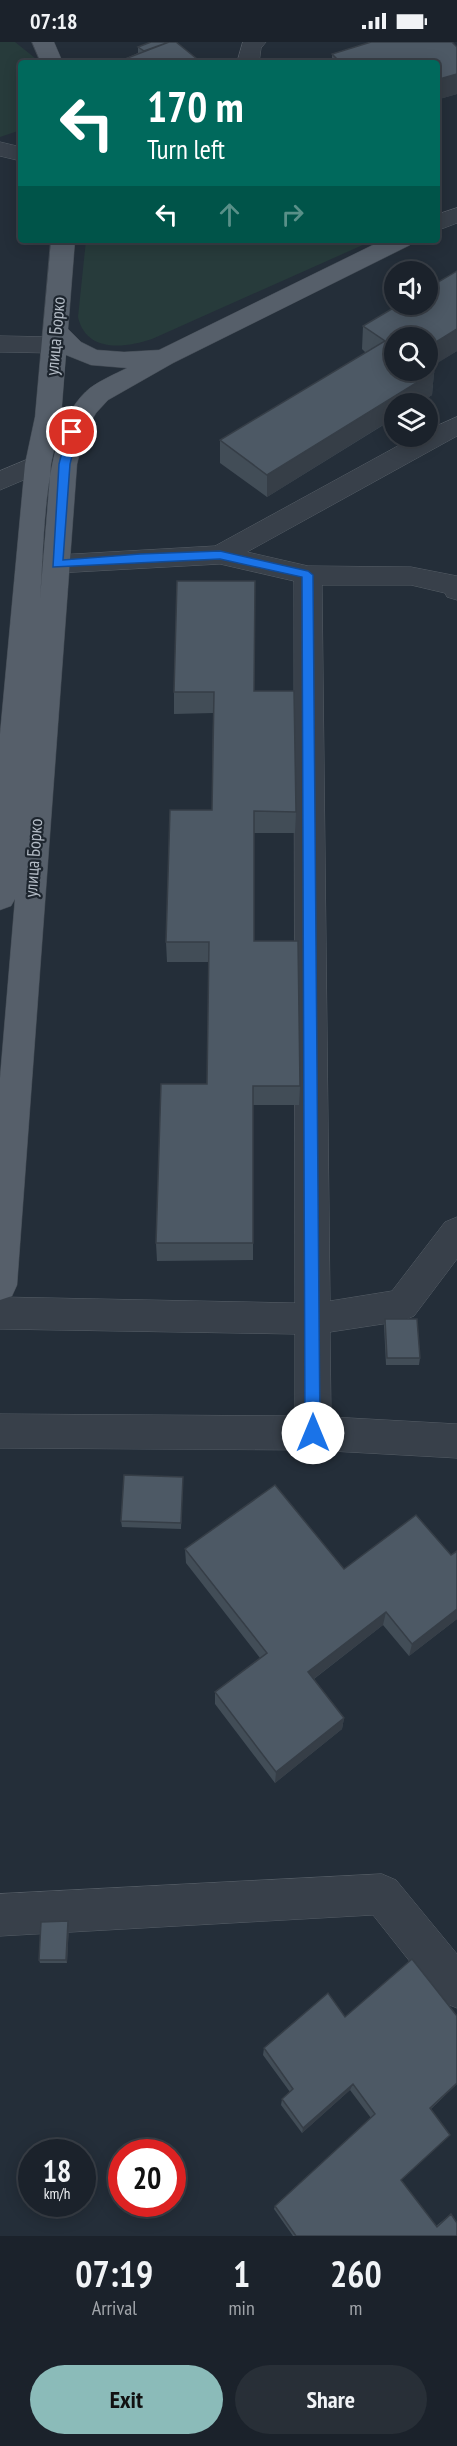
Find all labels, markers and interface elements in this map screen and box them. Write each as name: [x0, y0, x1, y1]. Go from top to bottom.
text: 07:18: [30, 7, 78, 35]
text: 170 m: [147, 79, 244, 134]
icon: left: [48, 84, 126, 162]
text: Turn left: [147, 132, 225, 166]
icon: left: [150, 198, 183, 231]
icon: ahead: [213, 198, 246, 231]
icon: right: [276, 198, 309, 231]
map controls: [384, 261, 438, 447]
button: sound: [384, 261, 438, 315]
street label: улица Борко: [40, 295, 70, 376]
button: search: [384, 327, 438, 381]
button: layers: [384, 393, 438, 447]
pin: [46, 406, 97, 457]
icon: arrive: [55, 415, 88, 448]
street label: улица Борко: [19, 818, 47, 898]
position arrow: [281, 1401, 345, 1465]
speed limit sign: 20: [108, 2139, 186, 2217]
text: 18: [43, 2151, 71, 2190]
text: km/h: [44, 2184, 70, 2203]
text: 07:19: [75, 2250, 153, 2297]
text: 1: [233, 2250, 250, 2297]
text: 260: [330, 2250, 382, 2297]
text: Arrival: [92, 2295, 137, 2321]
text: min: [229, 2295, 255, 2321]
text: m: [349, 2295, 362, 2321]
button: Exit: [30, 2365, 223, 2434]
button: Share: [235, 2365, 427, 2434]

